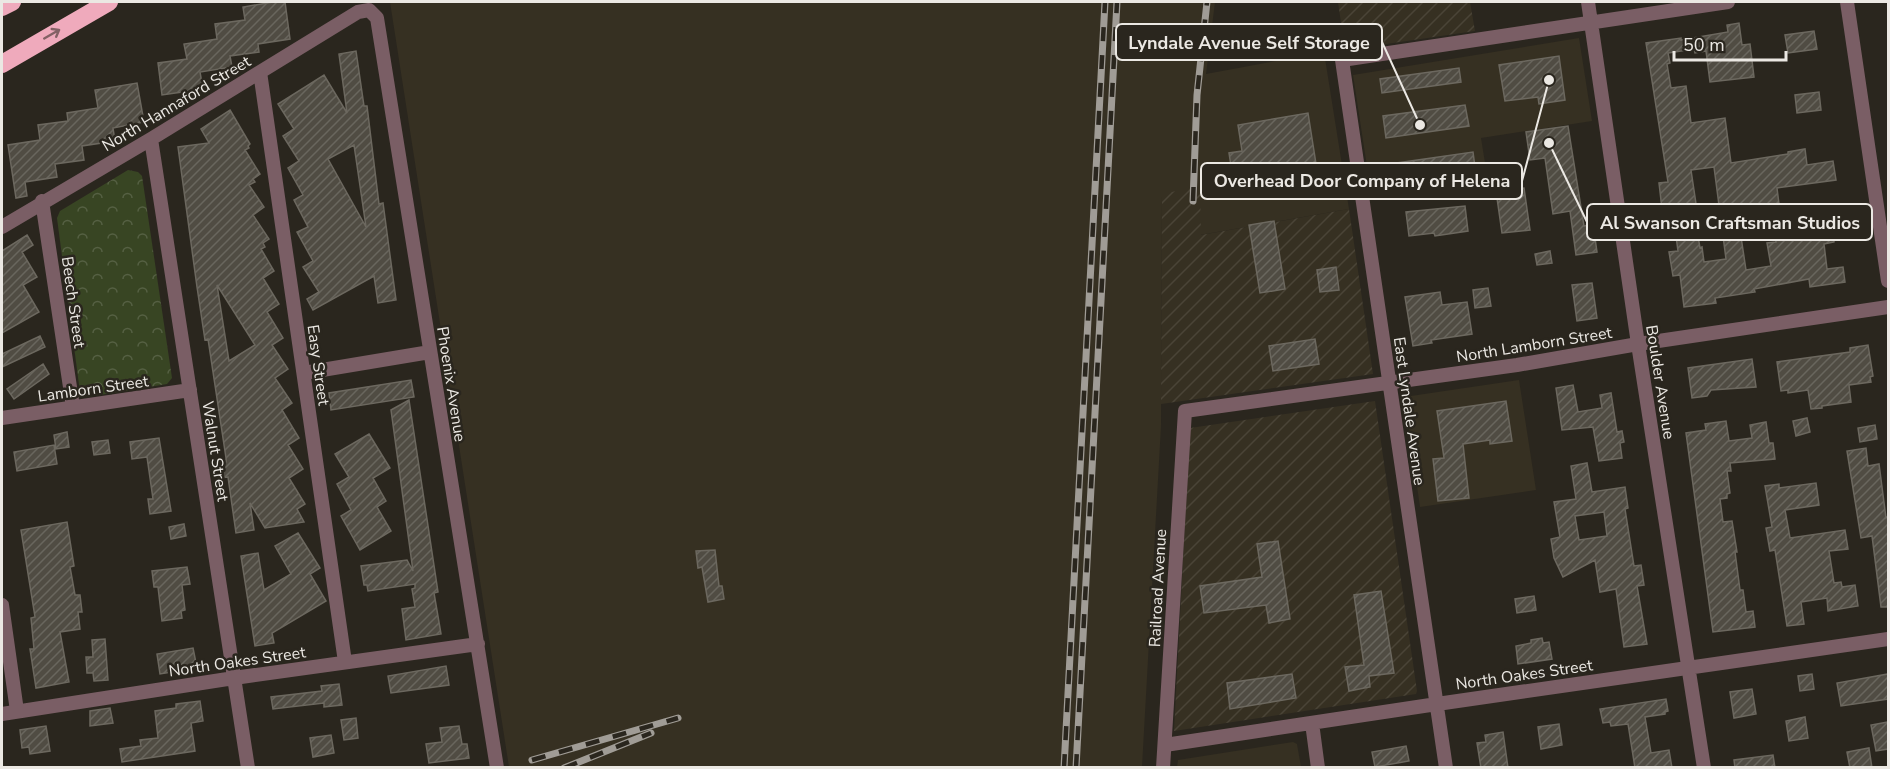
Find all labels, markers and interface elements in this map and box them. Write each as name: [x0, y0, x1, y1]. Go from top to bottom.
callout: Lyndale Avenue Self Storage: [1116, 24, 1382, 60]
scale bar: [1674, 24, 1786, 62]
one-way arrow: [43, 28, 60, 40]
text: Lyndale Avenue Self Storage: [1128, 31, 1370, 55]
text: 50 m: [1683, 33, 1725, 57]
street label: North Hannaford Street: [98, 51, 255, 157]
callout: Overhead Door Company of Helena: [1201, 163, 1522, 199]
text: Overhead Door Company of Helena: [1214, 169, 1510, 193]
callout: Al Swanson Craftsman Studios: [1587, 204, 1872, 240]
text: Al Swanson Craftsman Studios: [1600, 211, 1860, 235]
street label: Beech Street: [56, 255, 90, 350]
street label: North Lamborn Street: [1455, 322, 1614, 368]
street label: Easy Street: [301, 323, 335, 407]
street label: Boulder Avenue: [1640, 323, 1680, 441]
street label: Phoenix Avenue: [431, 325, 471, 443]
street label: East Lyndale Avenue: [1388, 335, 1430, 487]
street label: Lamborn Street: [36, 370, 150, 408]
street label: Walnut Street: [196, 399, 234, 503]
street label: Railroad Avenue: [1144, 528, 1172, 648]
street label: North Oakes Street: [167, 641, 307, 683]
street label: North Oakes Street: [1454, 654, 1594, 696]

